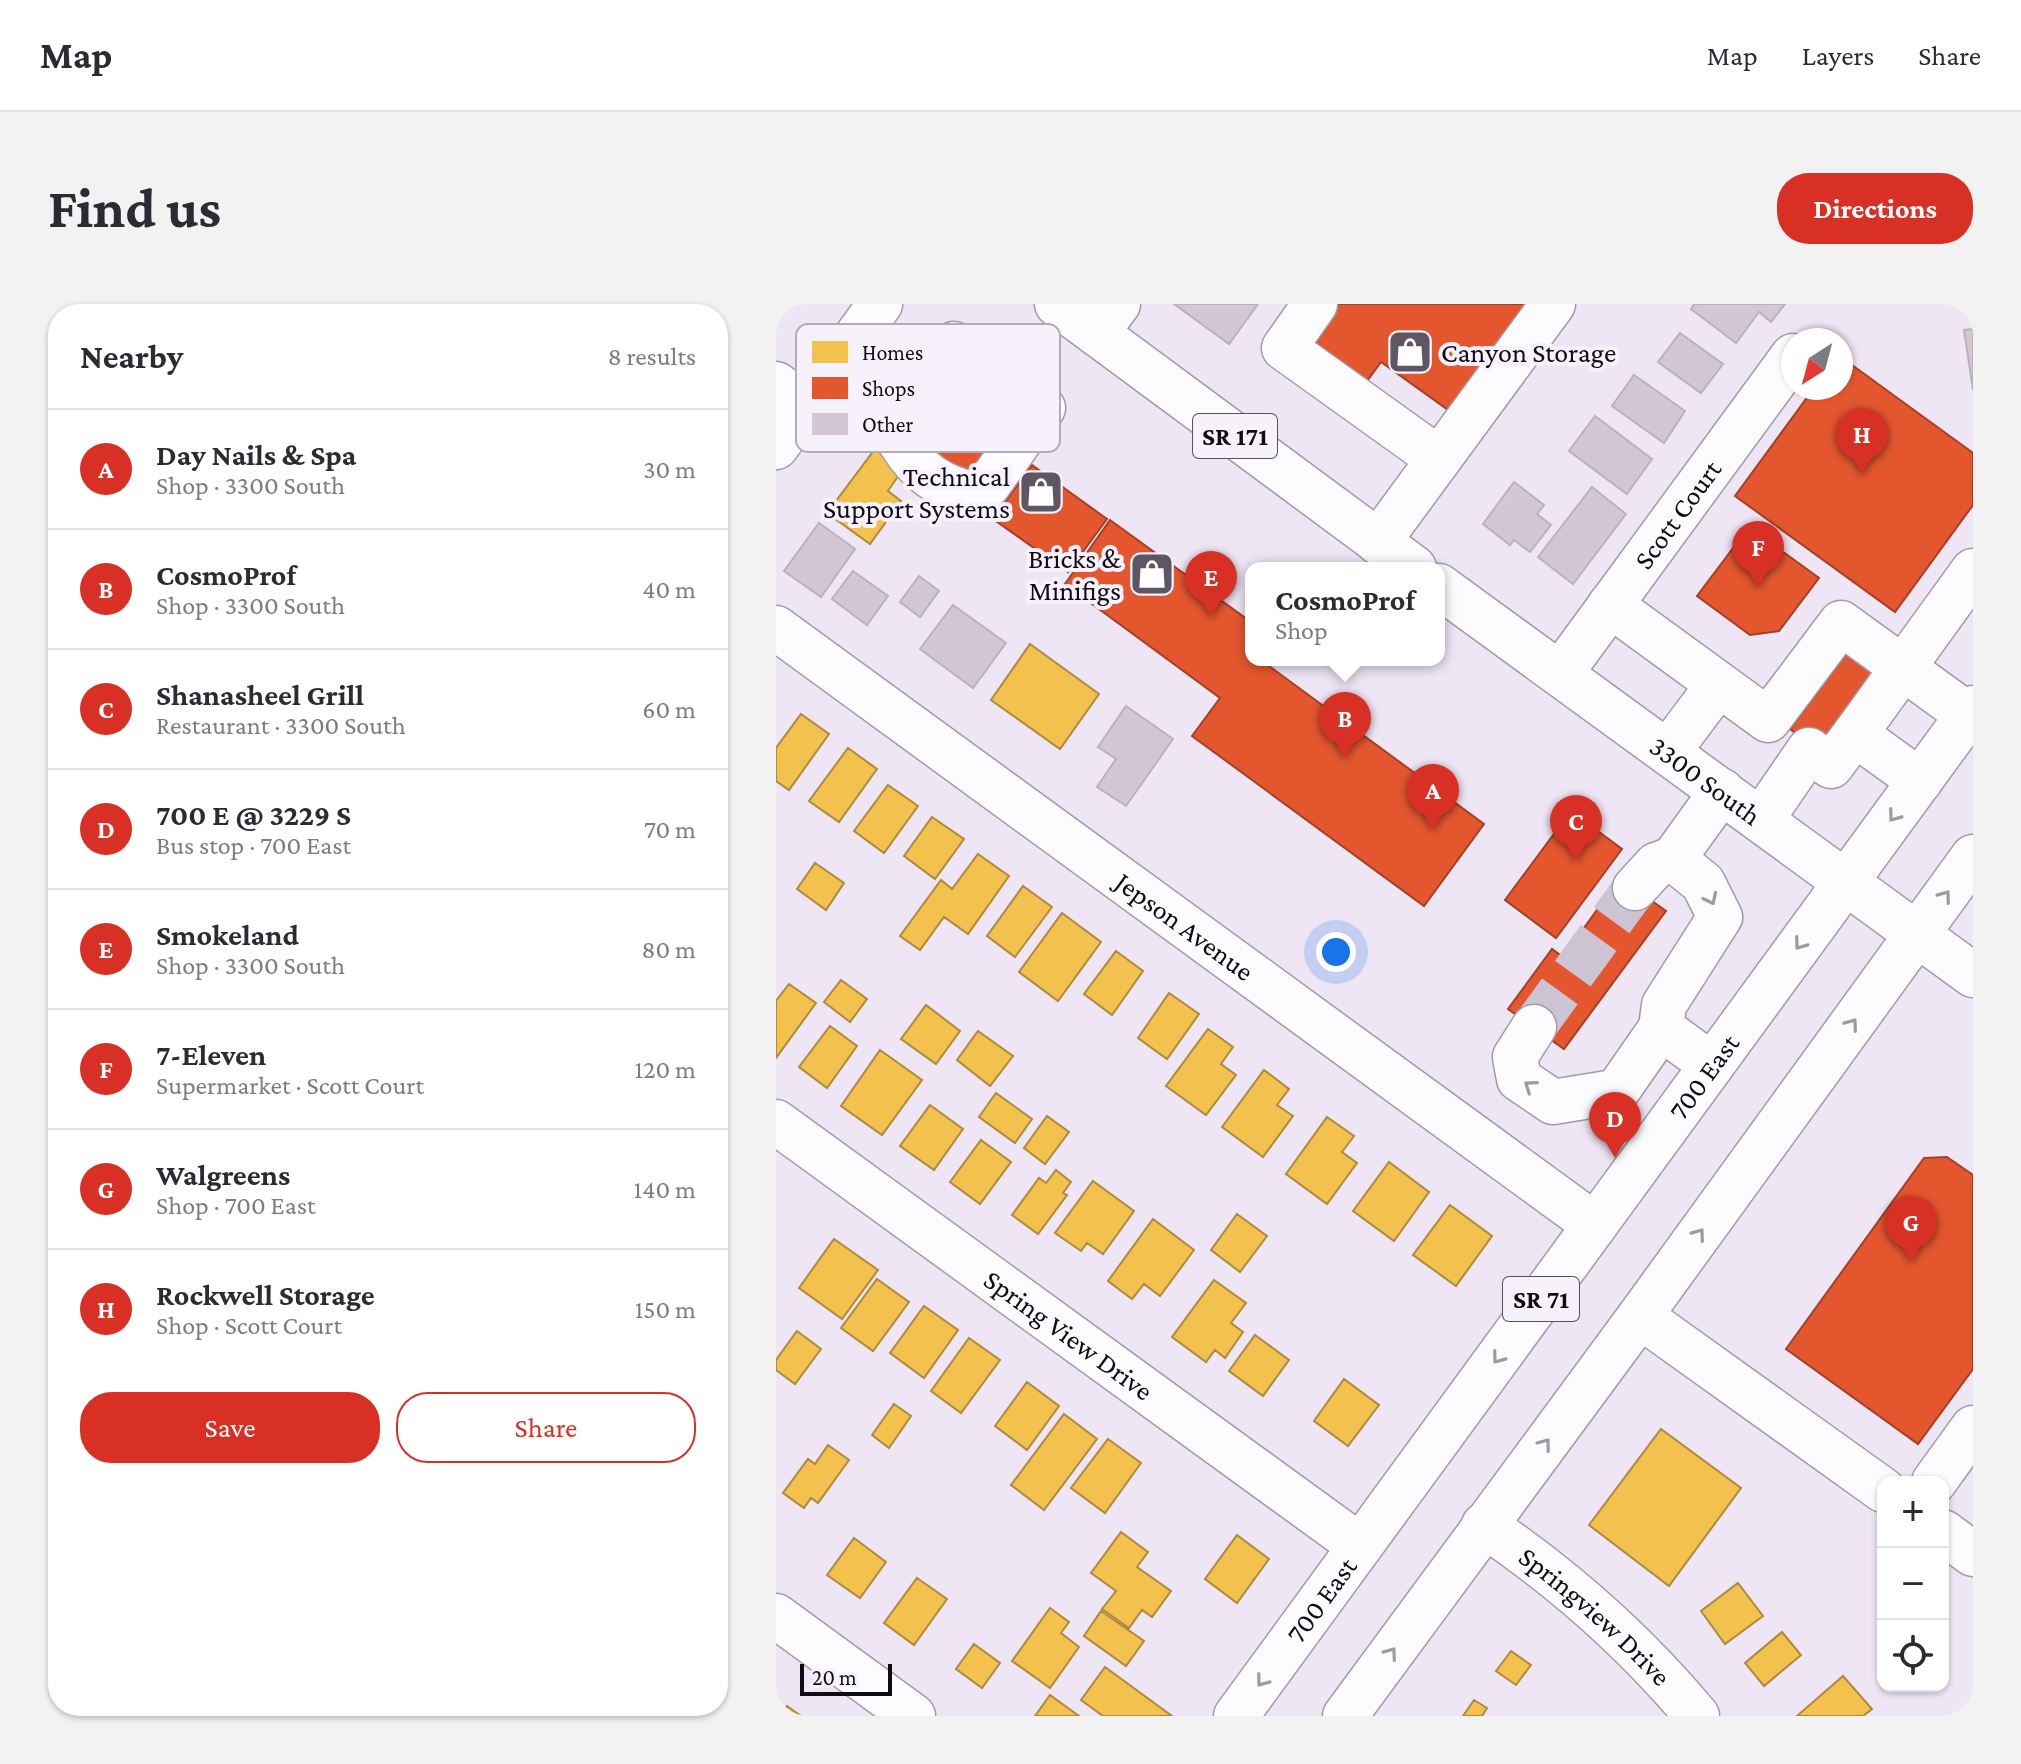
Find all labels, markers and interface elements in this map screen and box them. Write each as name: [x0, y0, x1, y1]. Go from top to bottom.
text: Map: [40, 34, 113, 76]
text: Map: [1707, 40, 1758, 71]
text: Layers: [1802, 40, 1874, 71]
text: Share: [1918, 40, 1981, 71]
button: Directions: [1777, 173, 1973, 244]
text: Find us: [48, 177, 221, 239]
legend: [796, 324, 1060, 452]
shop icon: Canyon Storage: [1386, 328, 1434, 376]
north arrow: [1781, 328, 1853, 400]
place label: Canyon Storage: [1441, 337, 1616, 368]
text: Nearby: [80, 338, 183, 375]
text: Homes: [862, 340, 923, 365]
text: 8 results: [608, 342, 696, 371]
text: Shops: [862, 376, 915, 401]
pin: H: [1836, 408, 1888, 474]
text: Other: [862, 412, 914, 437]
road number: SR 171: [1193, 414, 1277, 458]
text: Day Nails & Spa: [156, 438, 356, 471]
street label: Scott Court: [1627, 454, 1728, 575]
text: A: [98, 455, 114, 484]
text: 30 m: [643, 455, 696, 484]
place label: Technical Support Systems: [823, 461, 1010, 524]
shop icon: Technical Support Systems: [1017, 468, 1065, 516]
text: Shop · 3300 South: [156, 471, 345, 500]
pin: F: [1732, 521, 1784, 587]
place label: Bricks & Minifigs: [1028, 543, 1121, 606]
shop icon: Bricks & Minifigs: [1128, 550, 1176, 598]
pin: E: [1185, 551, 1237, 617]
text: CosmoProf: [156, 558, 296, 591]
popup: [1245, 562, 1445, 666]
text: B: [98, 575, 114, 604]
text: 40 m: [642, 575, 696, 604]
text: CosmoProf: [1275, 583, 1415, 616]
text: Shop · 3300 South: [156, 591, 345, 620]
text: Shop: [1275, 616, 1328, 645]
text: Shanasheel Grill: [156, 678, 364, 711]
pin: B: [1319, 692, 1371, 758]
text: C: [98, 695, 114, 724]
text: 60 m: [642, 695, 696, 724]
text: Restaurant · 3300 South: [156, 711, 406, 740]
street label: 3300 South: [1644, 730, 1767, 831]
pin: A: [1407, 764, 1459, 830]
pin: C: [1550, 795, 1602, 861]
text: 700 E @ 3229 S: [156, 798, 351, 831]
one-way arrow: [1889, 807, 1904, 822]
text: D: [97, 815, 115, 844]
text: 70 m: [644, 815, 696, 844]
text: Bus stop · 700 East: [156, 831, 351, 860]
street label: Jepson Avenue: [1107, 864, 1260, 987]
one-way arrow: [1935, 890, 1950, 904]
one-way arrow: [1701, 891, 1717, 906]
text: Smokeland: [156, 918, 299, 951]
your location: [1316, 932, 1356, 972]
text: E: [99, 935, 113, 964]
text: 80 m: [642, 935, 696, 964]
one-way arrow: [1795, 936, 1810, 950]
text: Shop · 3300 South: [156, 951, 345, 980]
one-way arrow: [1842, 1018, 1856, 1032]
street label: 700 East: [1662, 1028, 1746, 1126]
text: 7-Eleven: [156, 1038, 266, 1071]
text: F: [99, 1055, 113, 1084]
text: 120 m: [635, 1055, 696, 1084]
text: Supermarket · Scott Court: [156, 1071, 424, 1100]
one-way arrow: [1524, 1081, 1539, 1096]
pin: D: [1589, 1092, 1641, 1158]
text: Walgreens: [156, 1158, 290, 1191]
text: G: [98, 1175, 114, 1204]
text: 140 m: [634, 1175, 696, 1204]
text: Shop · 700 East: [156, 1191, 316, 1220]
pin: G: [1885, 1196, 1937, 1262]
one-way arrow: [1690, 1229, 1704, 1243]
street label: Spring View Drive: [978, 1264, 1159, 1407]
road number: SR 71: [1503, 1277, 1579, 1321]
text: Rockwell Storage: [156, 1278, 375, 1311]
text: H: [97, 1295, 115, 1324]
text: 150 m: [635, 1295, 696, 1324]
text: Shop · Scott Court: [156, 1311, 342, 1340]
one-way arrow: [1493, 1349, 1508, 1363]
button: Save: [80, 1392, 380, 1463]
button: Share: [396, 1392, 696, 1463]
one-way arrow: [1536, 1438, 1550, 1452]
map controls: [1877, 1476, 1949, 1692]
button: +: [1877, 1476, 1949, 1548]
street label: Springview Drive: [1513, 1540, 1677, 1692]
button: −: [1877, 1548, 1949, 1620]
street label: 700 East: [1280, 1551, 1363, 1649]
button: locate: [1877, 1620, 1949, 1692]
one-way arrow: [1381, 1647, 1396, 1662]
scale bar: [800, 1660, 892, 1696]
text: 20 m: [812, 1665, 857, 1690]
one-way arrow: [1257, 1672, 1272, 1686]

